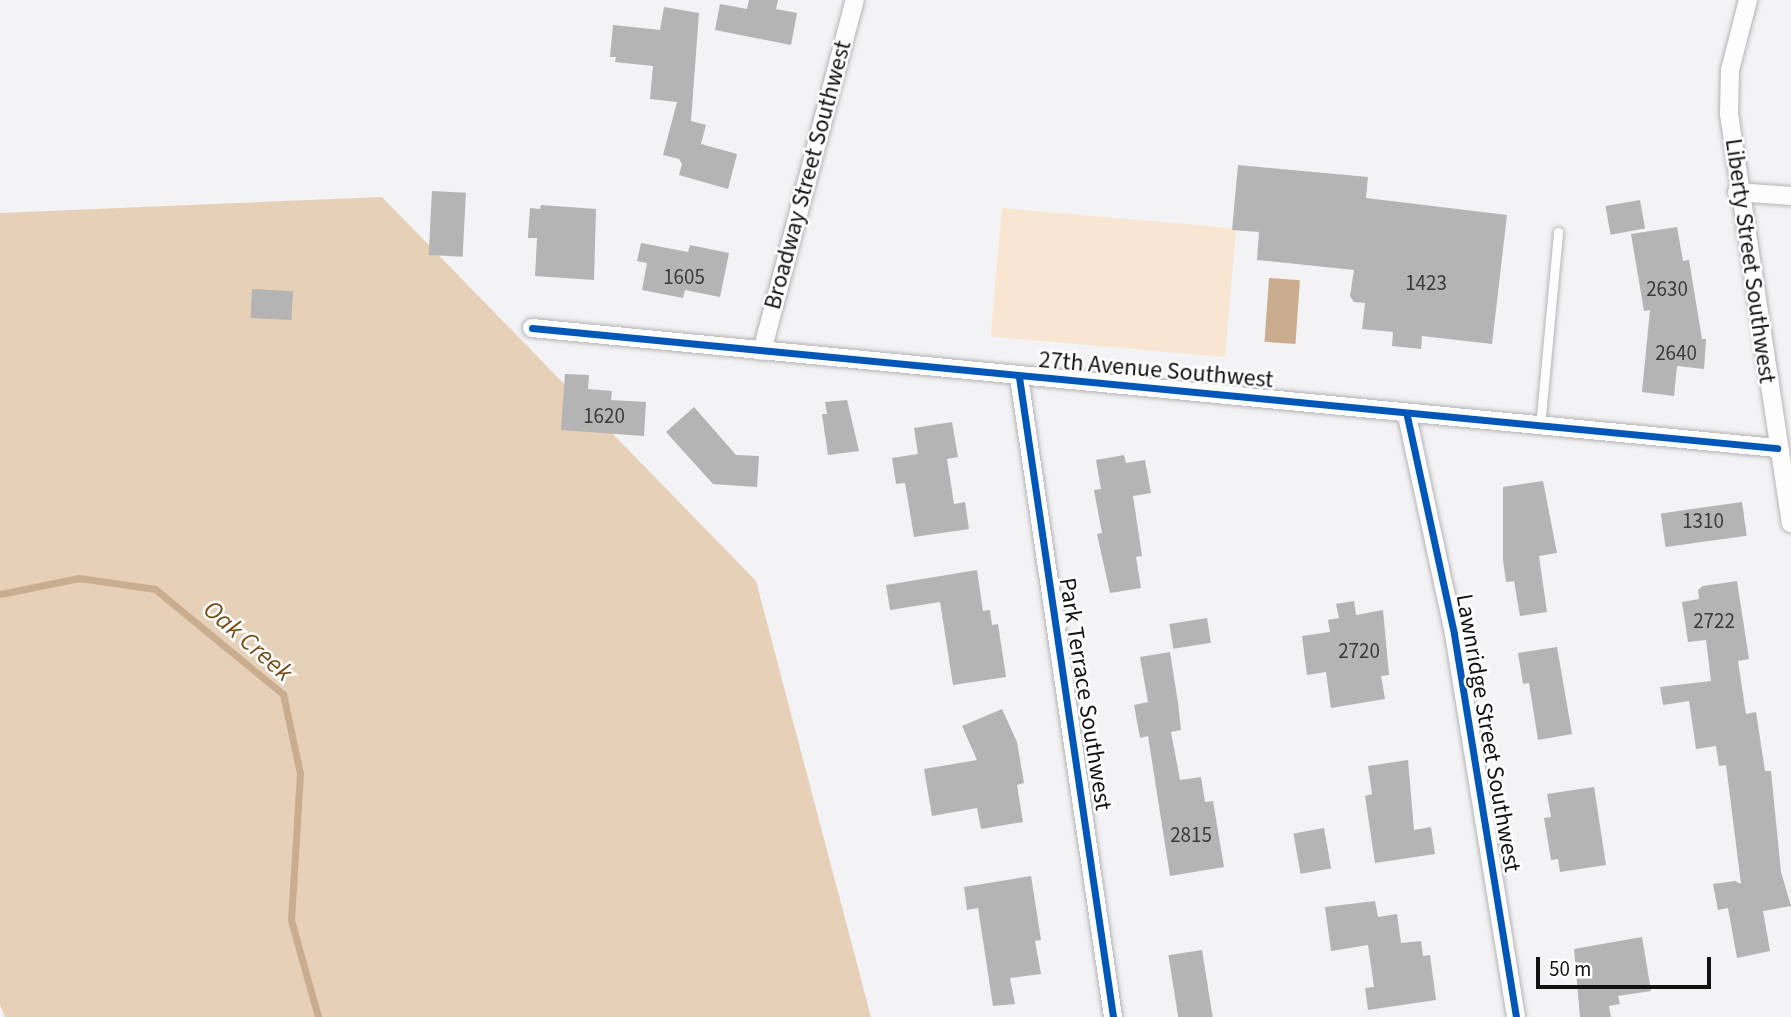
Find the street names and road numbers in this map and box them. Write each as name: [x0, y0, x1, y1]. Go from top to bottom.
street label: Broadway Street Southwest: [758, 37, 858, 313]
street label: Liberty Street Southwest: [1719, 137, 1781, 385]
street label: 27th Avenue Southwest: [1037, 345, 1275, 395]
street label: Park Terrace Southwest: [1052, 576, 1118, 812]
street label: Lawnridge Street Southwest: [1449, 592, 1527, 874]

